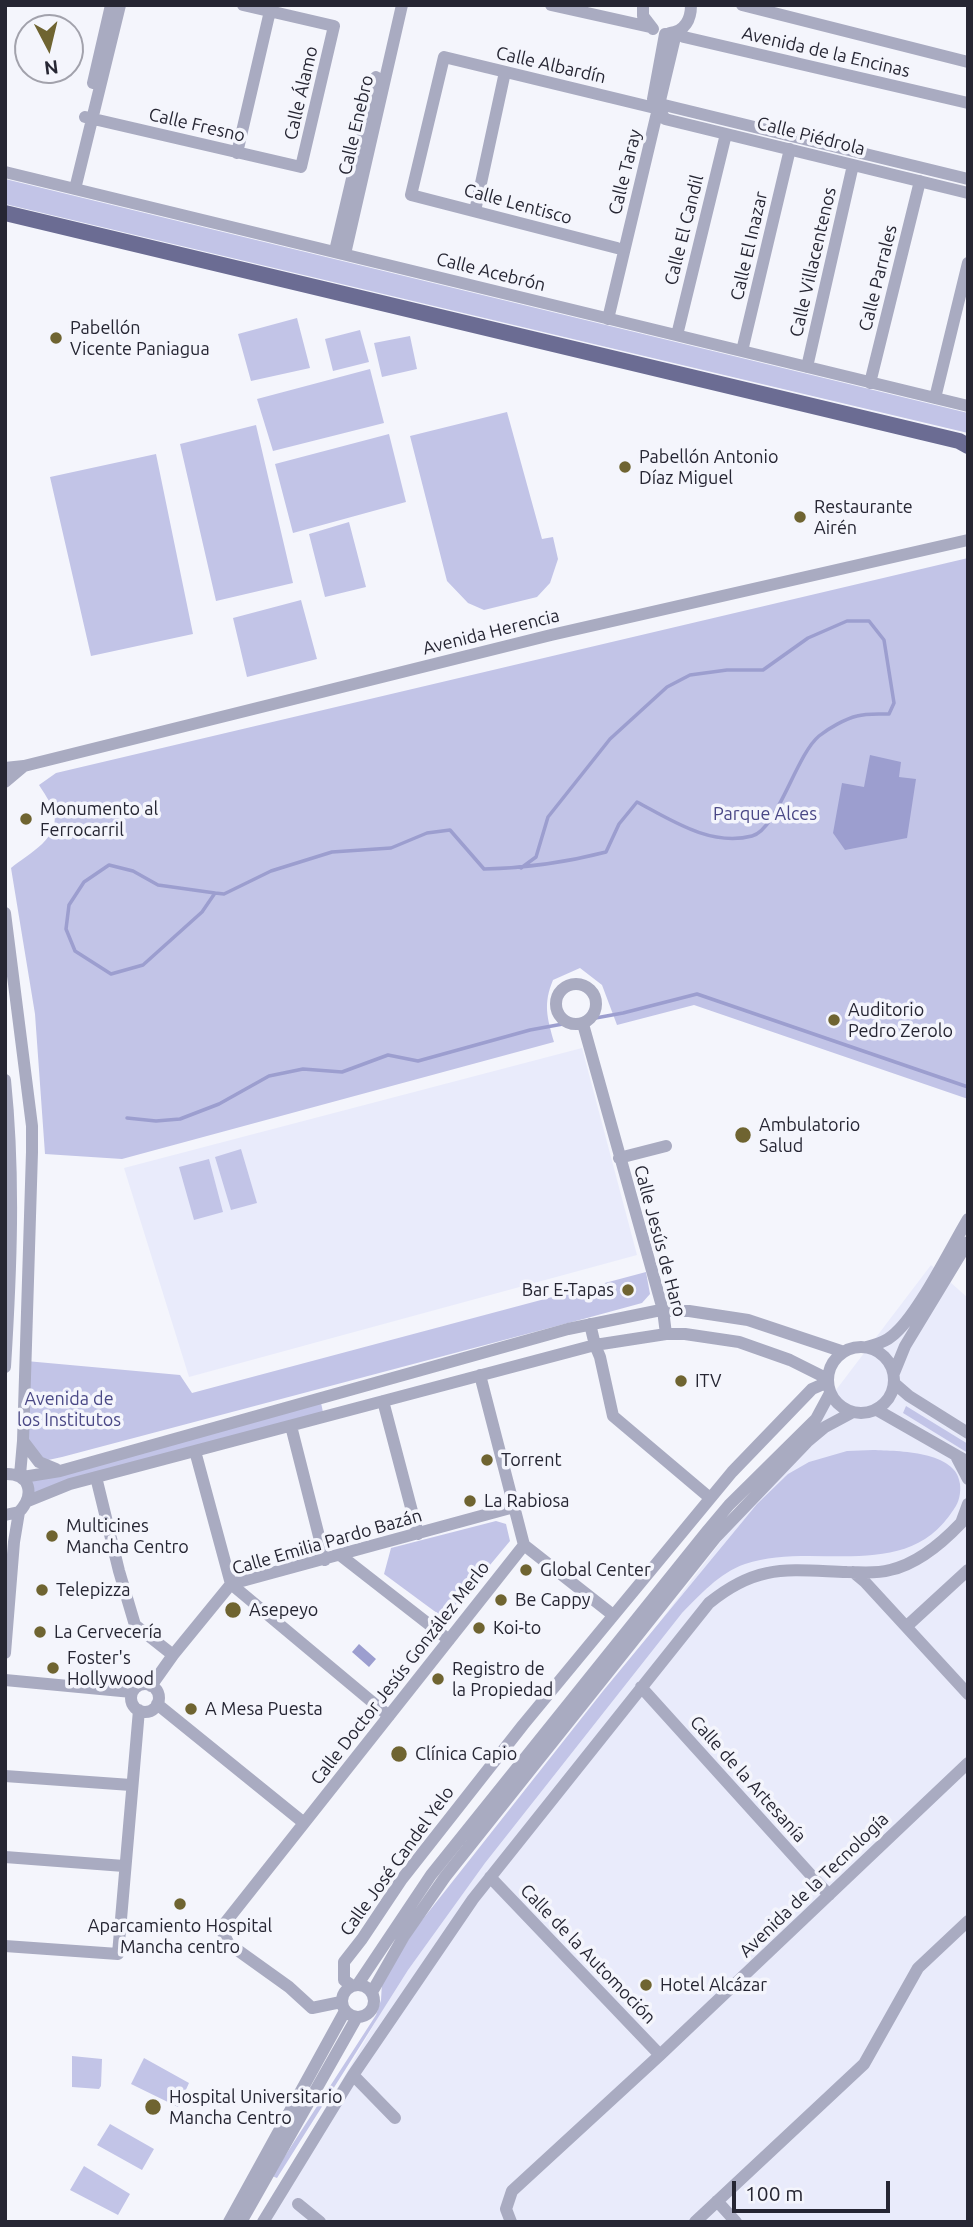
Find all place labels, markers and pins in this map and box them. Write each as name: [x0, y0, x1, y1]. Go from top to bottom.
place label: Pabellón Vicente Paniagua: [70, 317, 210, 360]
marker: Pabellón Vicente Paniagua: [48, 330, 64, 346]
place label: Pabellón Antonio Díaz Miguel: [639, 446, 778, 489]
marker: Pabellón Antonio Díaz Miguel: [617, 459, 633, 475]
place label: Restaurante Airén: [814, 496, 913, 538]
marker: Restaurante Airén: [792, 509, 808, 525]
place label: Monumento al Ferrocarril: [40, 798, 158, 840]
marker: Monumento al Ferrocarril: [18, 811, 34, 827]
place label: Auditorio Pedro Zerolo: [848, 999, 953, 1042]
marker: Auditorio Pedro Zerolo: [826, 1012, 842, 1028]
place label: Ambulatorio Salud: [759, 1114, 860, 1156]
marker: Ambulatorio Salud: [733, 1125, 753, 1145]
place label: Bar E-Tapas: [522, 1279, 614, 1301]
marker: Bar E-Tapas: [620, 1282, 636, 1298]
place label: ITV: [695, 1370, 722, 1392]
marker: ITV: [673, 1373, 689, 1389]
place label: Torrent: [501, 1449, 562, 1471]
marker: Torrent: [479, 1452, 495, 1468]
place label: La Rabiosa: [484, 1490, 569, 1512]
marker: La Rabiosa: [462, 1493, 478, 1509]
place label: Multicines Mancha Centro: [66, 1515, 189, 1558]
marker: Multicines Mancha Centro: [44, 1528, 60, 1544]
place label: Global Center: [540, 1559, 651, 1581]
marker: Global Center: [518, 1562, 534, 1578]
place label: Telepizza: [56, 1579, 130, 1601]
marker: Telepizza: [34, 1582, 50, 1598]
place label: Be Cappy: [515, 1589, 590, 1611]
marker: Be Cappy: [493, 1592, 509, 1608]
place label: Asepeyo: [249, 1599, 318, 1621]
marker: Asepeyo: [223, 1600, 243, 1620]
place label: Koi-to: [493, 1617, 541, 1639]
marker: Koi-to: [471, 1620, 487, 1636]
place label: La Cervecería: [54, 1621, 162, 1643]
marker: La Cervecería: [32, 1624, 48, 1640]
place label: Foster's Hollywood: [67, 1647, 154, 1690]
place label: Registro de la Propiedad: [452, 1658, 553, 1700]
marker: Foster's Hollywood: [45, 1660, 61, 1676]
marker: Registro de la Propiedad: [430, 1671, 446, 1687]
place label: A Mesa Puesta: [205, 1698, 323, 1720]
marker: A Mesa Puesta: [183, 1701, 199, 1717]
place label: Clínica Capio: [415, 1743, 517, 1765]
marker: Clínica Capio: [389, 1744, 409, 1764]
marker: Aparcamiento Hospital Mancha centro: [172, 1896, 188, 1912]
place label: Aparcamiento Hospital Mancha centro: [88, 1915, 272, 1958]
place label: Hotel Alcázar: [660, 1974, 767, 1996]
marker: Hotel Alcázar: [638, 1977, 654, 1993]
place label: Hospital Universitario Mancha Centro: [169, 2086, 343, 2128]
marker: Hospital Universitario Mancha Centro: [143, 2097, 163, 2117]

